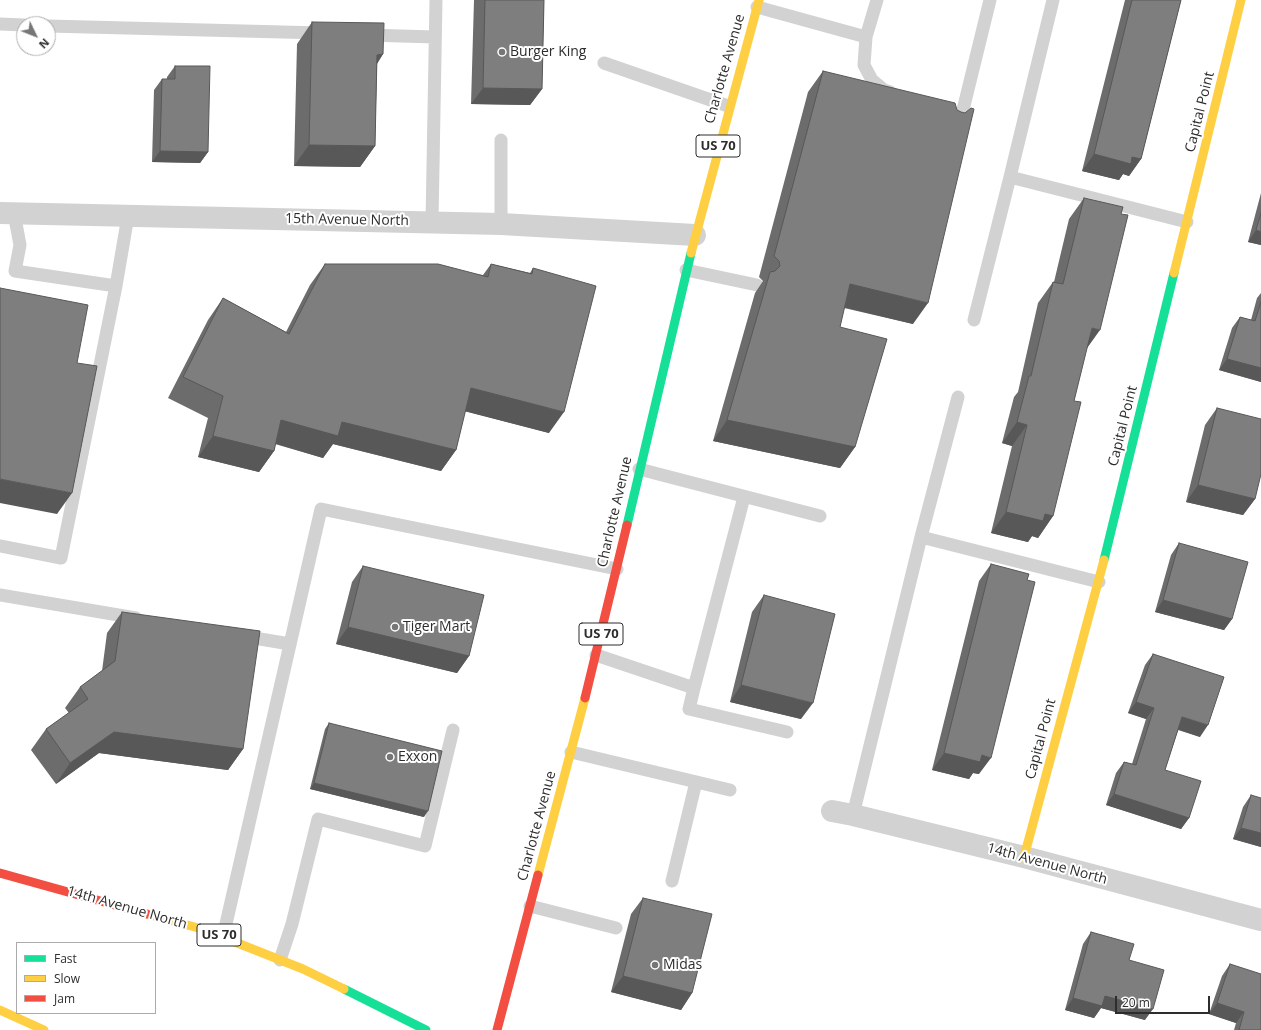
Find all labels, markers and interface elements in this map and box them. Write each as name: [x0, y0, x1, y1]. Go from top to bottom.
street label: Charlotte Avenue: [701, 12, 749, 126]
north arrow: [16, 16, 56, 56]
text: N: [36, 35, 53, 52]
place label: Burger King: [510, 44, 586, 60]
marker: Burger King: [497, 47, 507, 57]
street label: Capital Point: [1182, 70, 1218, 154]
road number: US 70: [696, 135, 740, 157]
street label: 15th Avenue North: [285, 211, 409, 229]
street label: Capital Point: [1105, 384, 1141, 468]
street label: Charlotte Avenue: [594, 455, 636, 569]
place label: Tiger Mart: [403, 619, 470, 635]
marker: Tiger Mart: [390, 622, 400, 632]
road number: US 70: [579, 623, 623, 645]
street label: Capital Point: [1022, 697, 1060, 781]
place label: Exxon: [398, 749, 437, 765]
marker: Exxon: [385, 752, 395, 762]
street label: Charlotte Avenue: [514, 769, 560, 883]
street label: 14th Avenue North: [985, 840, 1109, 888]
street label: 14th Avenue North: [65, 883, 189, 933]
road number: US 70: [197, 924, 241, 946]
legend: [16, 942, 156, 1014]
text: Fast: [54, 950, 77, 967]
place label: Midas: [663, 957, 702, 973]
marker: Midas: [650, 960, 660, 970]
text: Slow: [54, 970, 80, 987]
scale bar: [1117, 988, 1212, 1014]
text: Jam: [54, 990, 75, 1007]
text: 20 m: [1122, 994, 1150, 1011]

